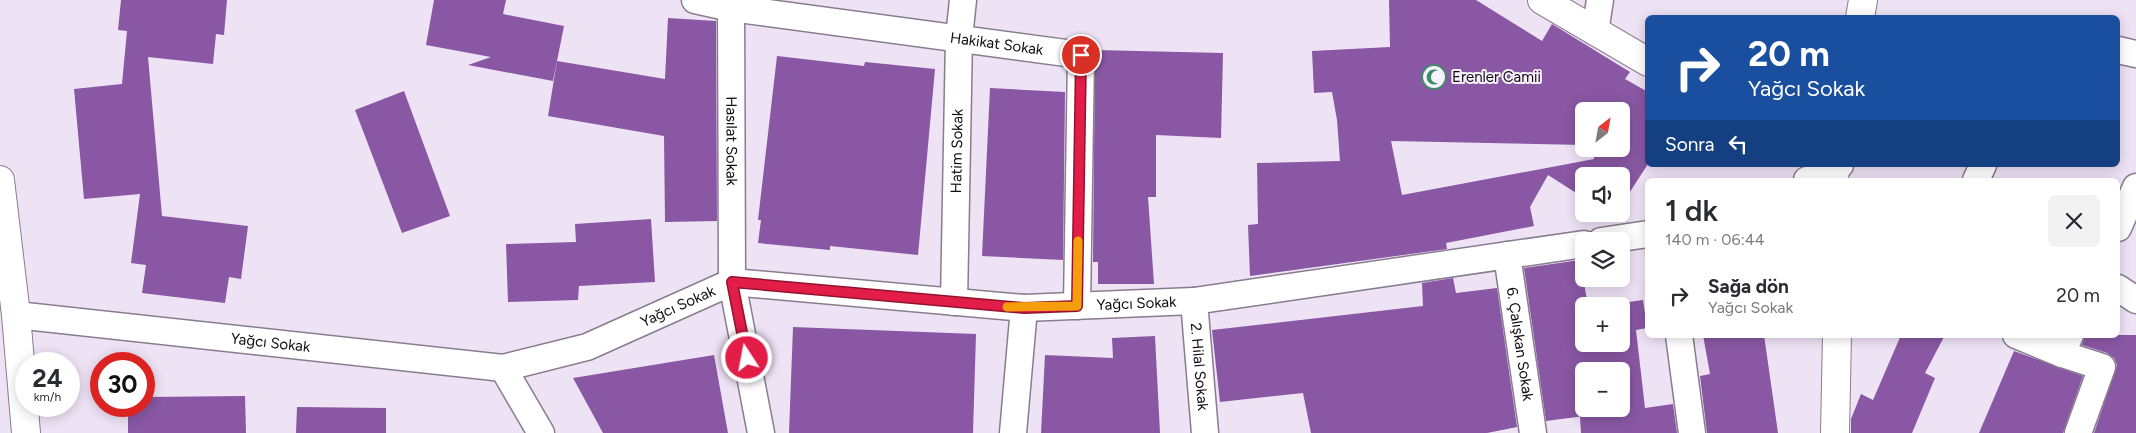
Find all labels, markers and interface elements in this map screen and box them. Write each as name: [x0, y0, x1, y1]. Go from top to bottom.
street label: Hakikat Sokak: [949, 29, 1045, 59]
text: 20 m: [1748, 33, 1830, 75]
pin: [1060, 34, 1102, 76]
icon: right: [1665, 35, 1730, 100]
icon: arrive: [1067, 41, 1095, 69]
mosque icon: Erenler Camii: [1421, 64, 1447, 90]
place label: Erenler Camii: [1452, 68, 1541, 86]
text: Yağcı Sokak: [1748, 75, 1865, 102]
street label: Hasılat Sokak: [722, 96, 741, 187]
north arrow: [1575, 102, 1630, 158]
map controls: [1575, 102, 1630, 417]
street label: Hatim Sokak: [947, 108, 967, 193]
icon: left: [1724, 130, 1752, 158]
text: Sonra: [1665, 133, 1714, 156]
button: sound: [1575, 167, 1630, 222]
text: 1 dk: [1665, 192, 1718, 229]
button: close: [2048, 195, 2100, 247]
text: 140 m · 06:44: [1665, 230, 1765, 249]
button: layers: [1575, 232, 1630, 287]
text: Sağa dön: [1708, 275, 1789, 298]
street label: Yağcı Sokak: [638, 281, 719, 331]
icon: right: [1665, 282, 1693, 310]
text: 20 m: [2056, 284, 2100, 307]
street label: 6. Çalışkan Sokak: [1503, 286, 1537, 403]
street label: Yağcı Sokak: [1096, 293, 1177, 314]
button: +: [1575, 297, 1630, 352]
text: Yağcı Sokak: [1708, 298, 1793, 317]
street label: 2. Hilal Sokak: [1187, 322, 1212, 412]
street label: Yağcı Sokak: [230, 329, 312, 356]
position arrow: [720, 331, 772, 383]
speed limit sign: 30: [90, 352, 155, 417]
button: −: [1575, 362, 1630, 417]
text: 24: [32, 363, 63, 393]
text: km/h: [34, 390, 61, 404]

